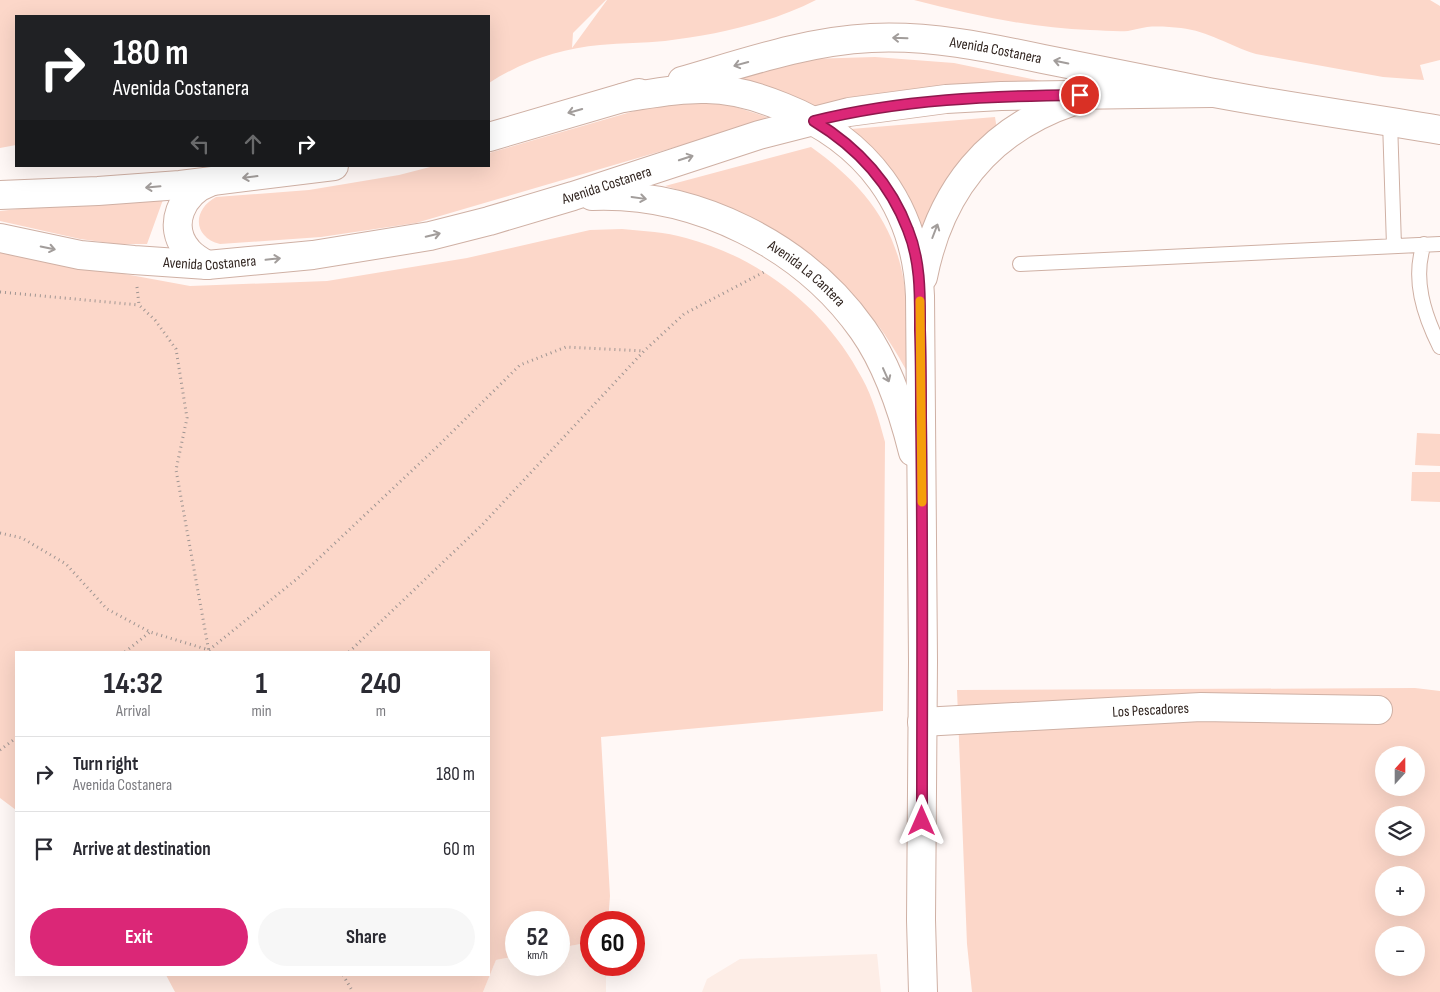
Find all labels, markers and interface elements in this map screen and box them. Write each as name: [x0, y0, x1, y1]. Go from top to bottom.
text: 180 m: [113, 32, 189, 75]
one-way arrow: [893, 33, 909, 42]
street label: Avenida Costanera: [948, 33, 1044, 68]
icon: right: [30, 35, 95, 100]
one-way arrow: [1053, 57, 1069, 66]
one-way arrow: [733, 60, 749, 70]
pin: [1059, 74, 1101, 116]
text: Avenida Costanera: [113, 75, 249, 102]
icon: arrive: [1066, 81, 1094, 109]
one-way arrow: [568, 106, 584, 116]
icon: left: [186, 130, 214, 158]
icon: ahead: [239, 130, 267, 158]
icon: right: [292, 130, 320, 158]
one-way arrow: [677, 153, 693, 163]
street label: Avenida Costanera: [559, 162, 654, 209]
one-way arrow: [243, 172, 259, 182]
one-way arrow: [146, 183, 162, 192]
one-way arrow: [631, 193, 647, 203]
one-way arrow: [931, 224, 940, 240]
one-way arrow: [425, 230, 441, 239]
street label: Avenida La Cantera: [763, 236, 849, 311]
one-way arrow: [39, 244, 55, 253]
street label: Avenida Costanera: [162, 251, 257, 275]
one-way arrow: [265, 254, 281, 264]
one-way arrow: [882, 367, 892, 382]
text: 14:32: [104, 666, 163, 702]
text: 1: [256, 666, 267, 702]
text: 240: [360, 666, 401, 702]
street label: Los Pescadores: [1112, 699, 1190, 722]
text: Arrival: [116, 702, 150, 721]
text: min: [251, 702, 272, 721]
text: m: [376, 702, 386, 721]
north arrow: [1375, 746, 1425, 796]
map controls: [1375, 746, 1425, 976]
text: Turn right: [73, 753, 138, 776]
icon: right: [30, 760, 58, 788]
text: 180 m: [436, 763, 475, 786]
text: Avenida Costanera: [73, 776, 172, 795]
position arrow: [895, 794, 947, 846]
button: layers: [1375, 806, 1425, 856]
icon: arrive: [30, 835, 58, 863]
text: Arrive at destination: [73, 838, 211, 861]
text: 60 m: [443, 838, 475, 861]
button: +: [1375, 866, 1425, 916]
button: Exit: [30, 908, 248, 966]
button: Share: [258, 908, 475, 966]
speed limit sign: 60: [580, 911, 645, 976]
text: 52: [527, 922, 548, 953]
button: −: [1375, 926, 1425, 976]
text: km/h: [527, 948, 548, 963]

